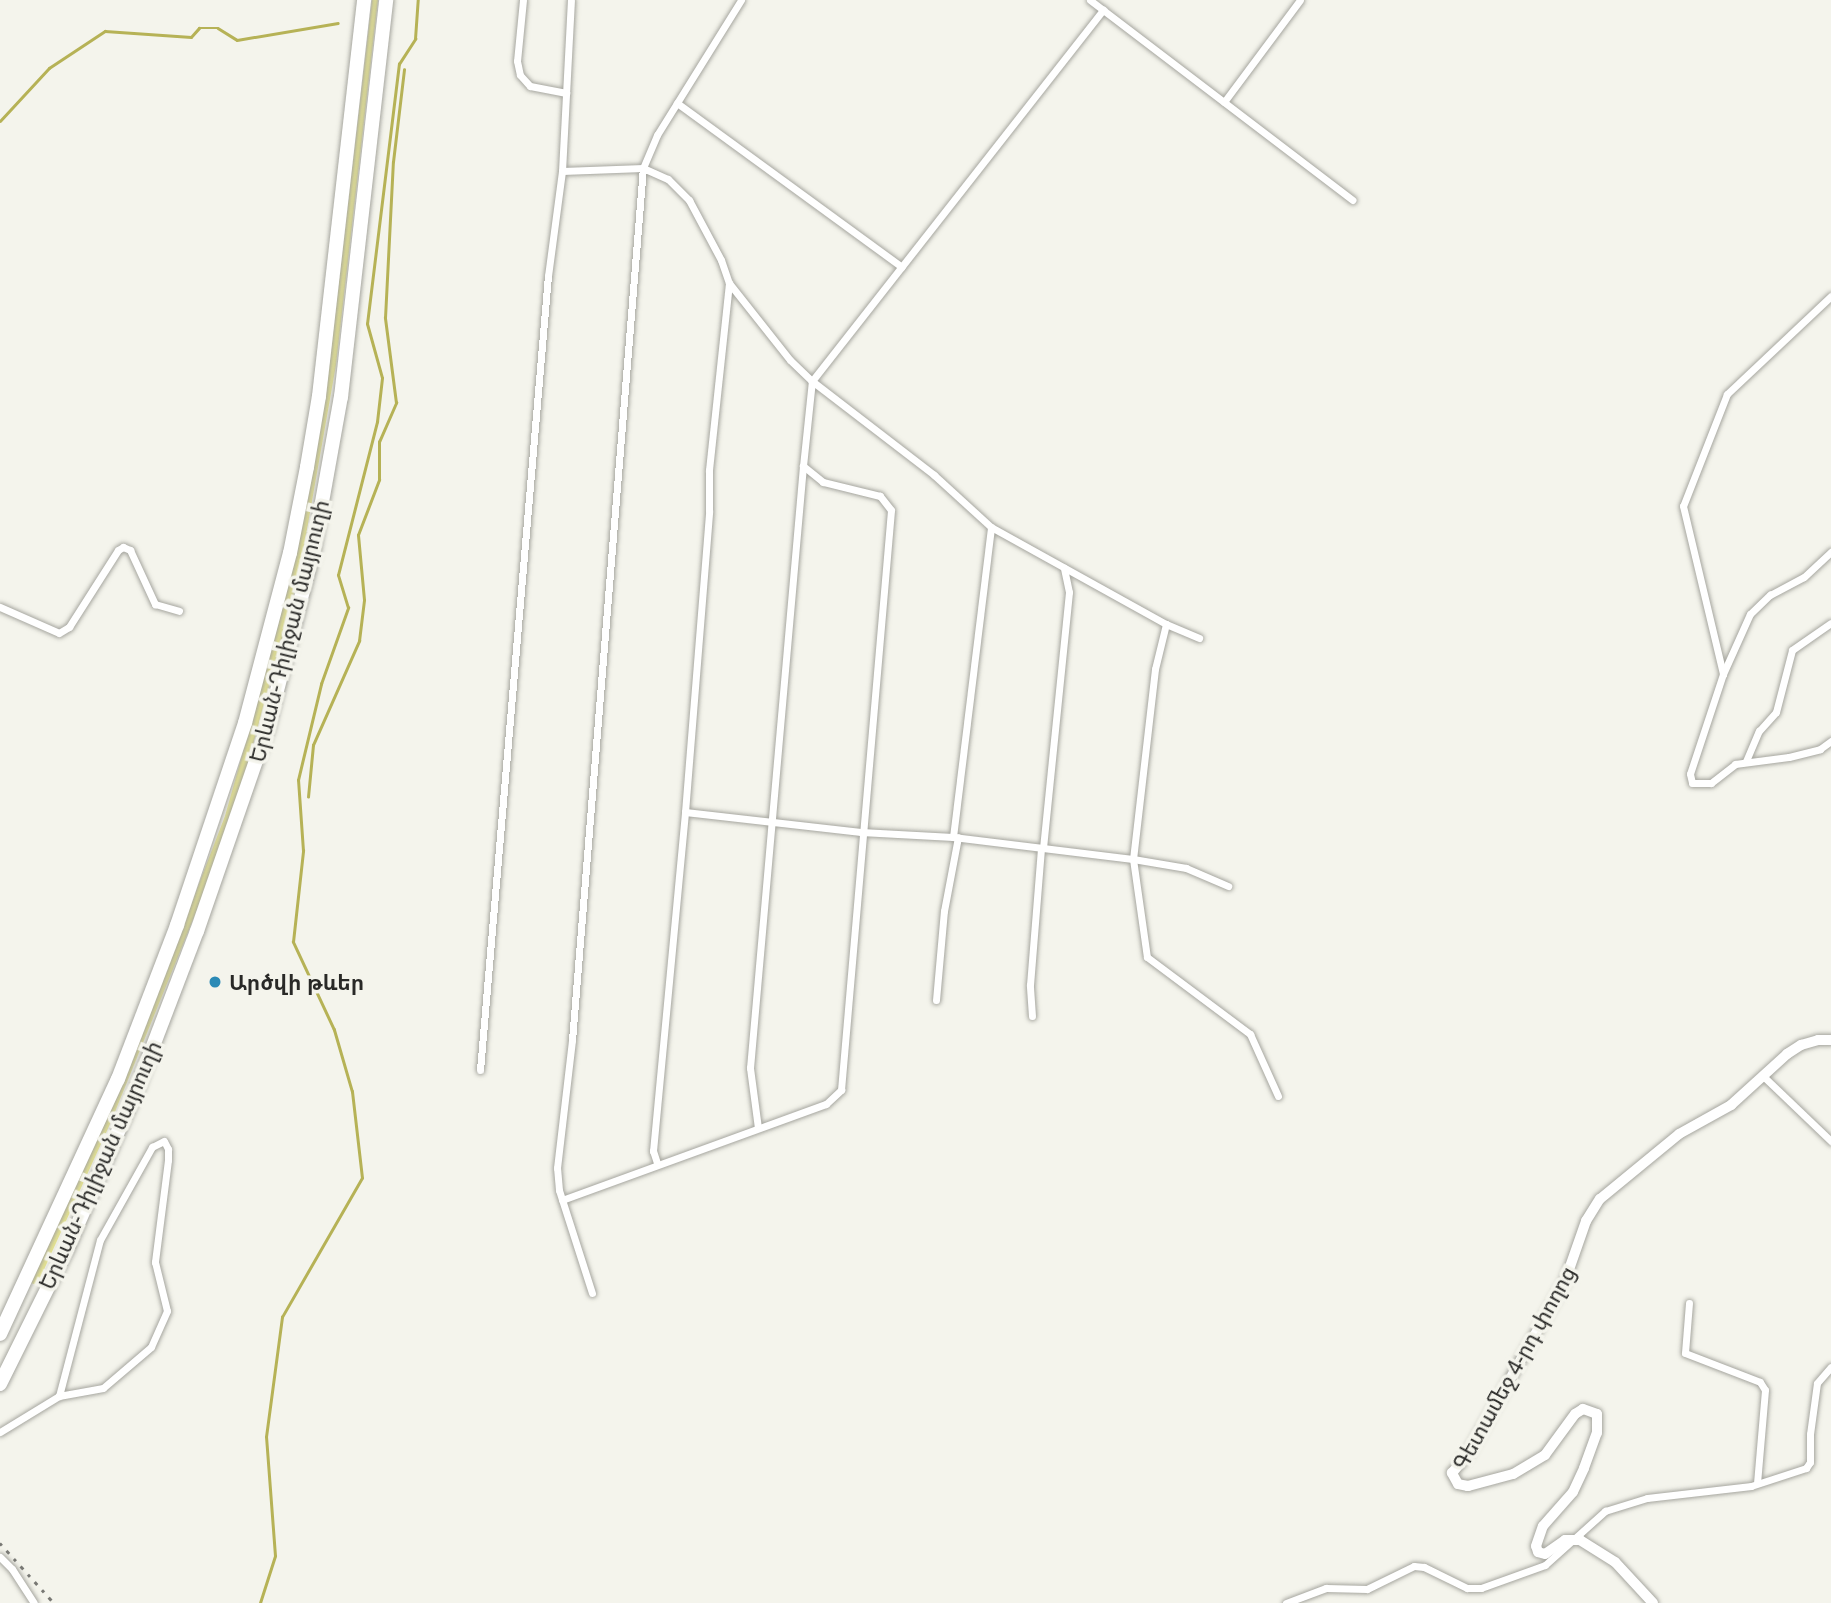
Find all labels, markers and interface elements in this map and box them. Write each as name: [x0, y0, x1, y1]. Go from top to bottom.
street label: Երևան-Դիլիջան մայրուղի: [244, 497, 334, 765]
place label: Արծվի թևեր: [229, 969, 364, 995]
marker: Արծվի թևեր: [207, 974, 223, 990]
street label: Երևան-Դիլիջան մայրուղի: [34, 1037, 166, 1293]
street label: Գետամեջ 4-րդ փողոց: [1448, 1262, 1580, 1474]

